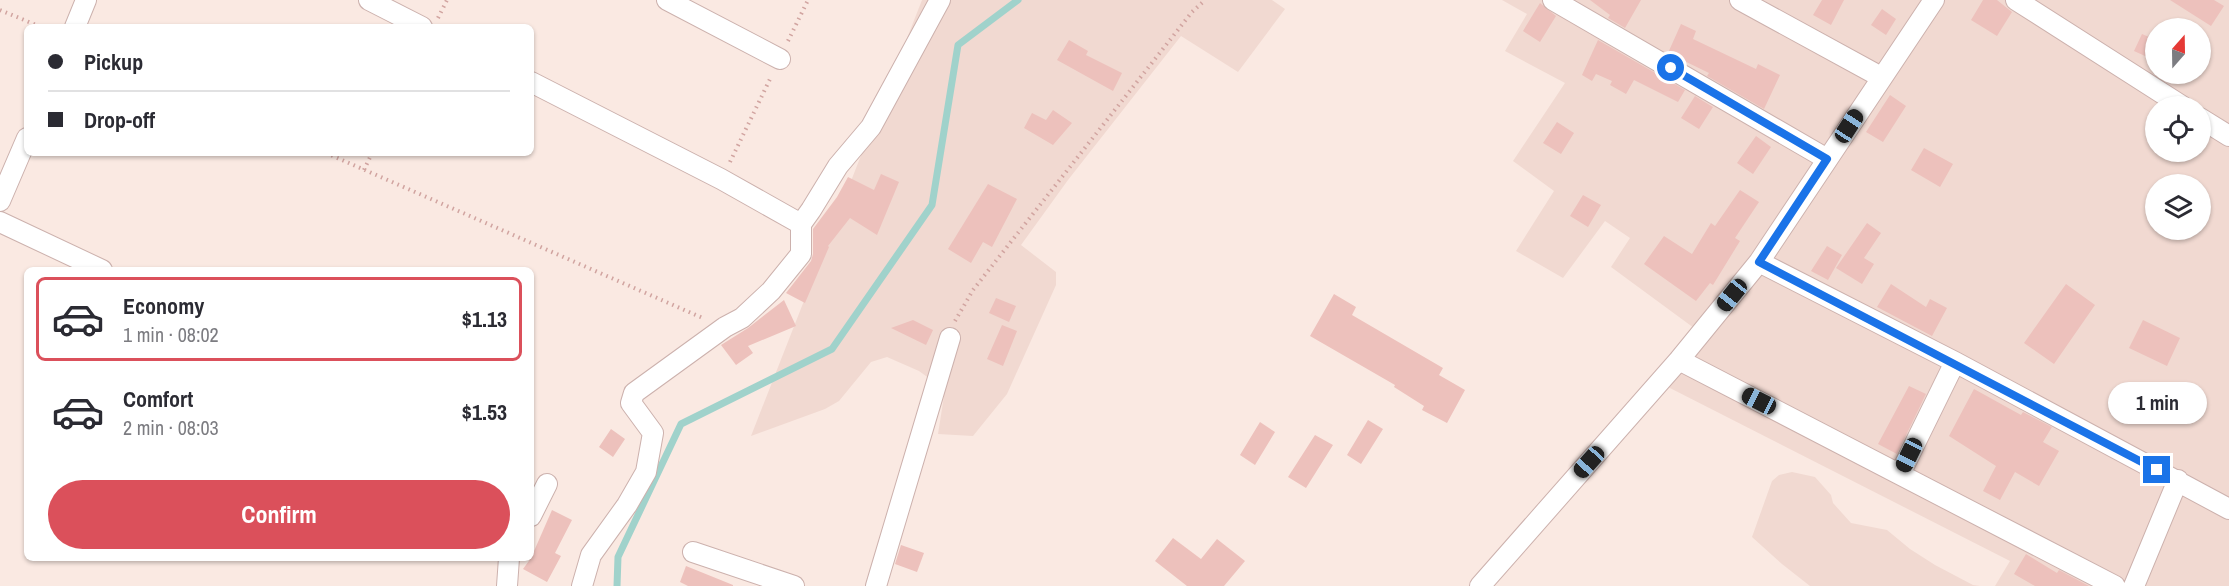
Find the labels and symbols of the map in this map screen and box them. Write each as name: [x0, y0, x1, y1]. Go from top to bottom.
north arrow: [2145, 18, 2211, 84]
route start: [1657, 54, 1684, 81]
car: [1832, 106, 1866, 146]
car: [1714, 275, 1750, 315]
callout: 1 min: [2108, 383, 2206, 425]
car: [1739, 385, 1779, 417]
car: [1893, 435, 1925, 475]
car: [1570, 443, 1608, 481]
route end: [2143, 456, 2170, 483]

